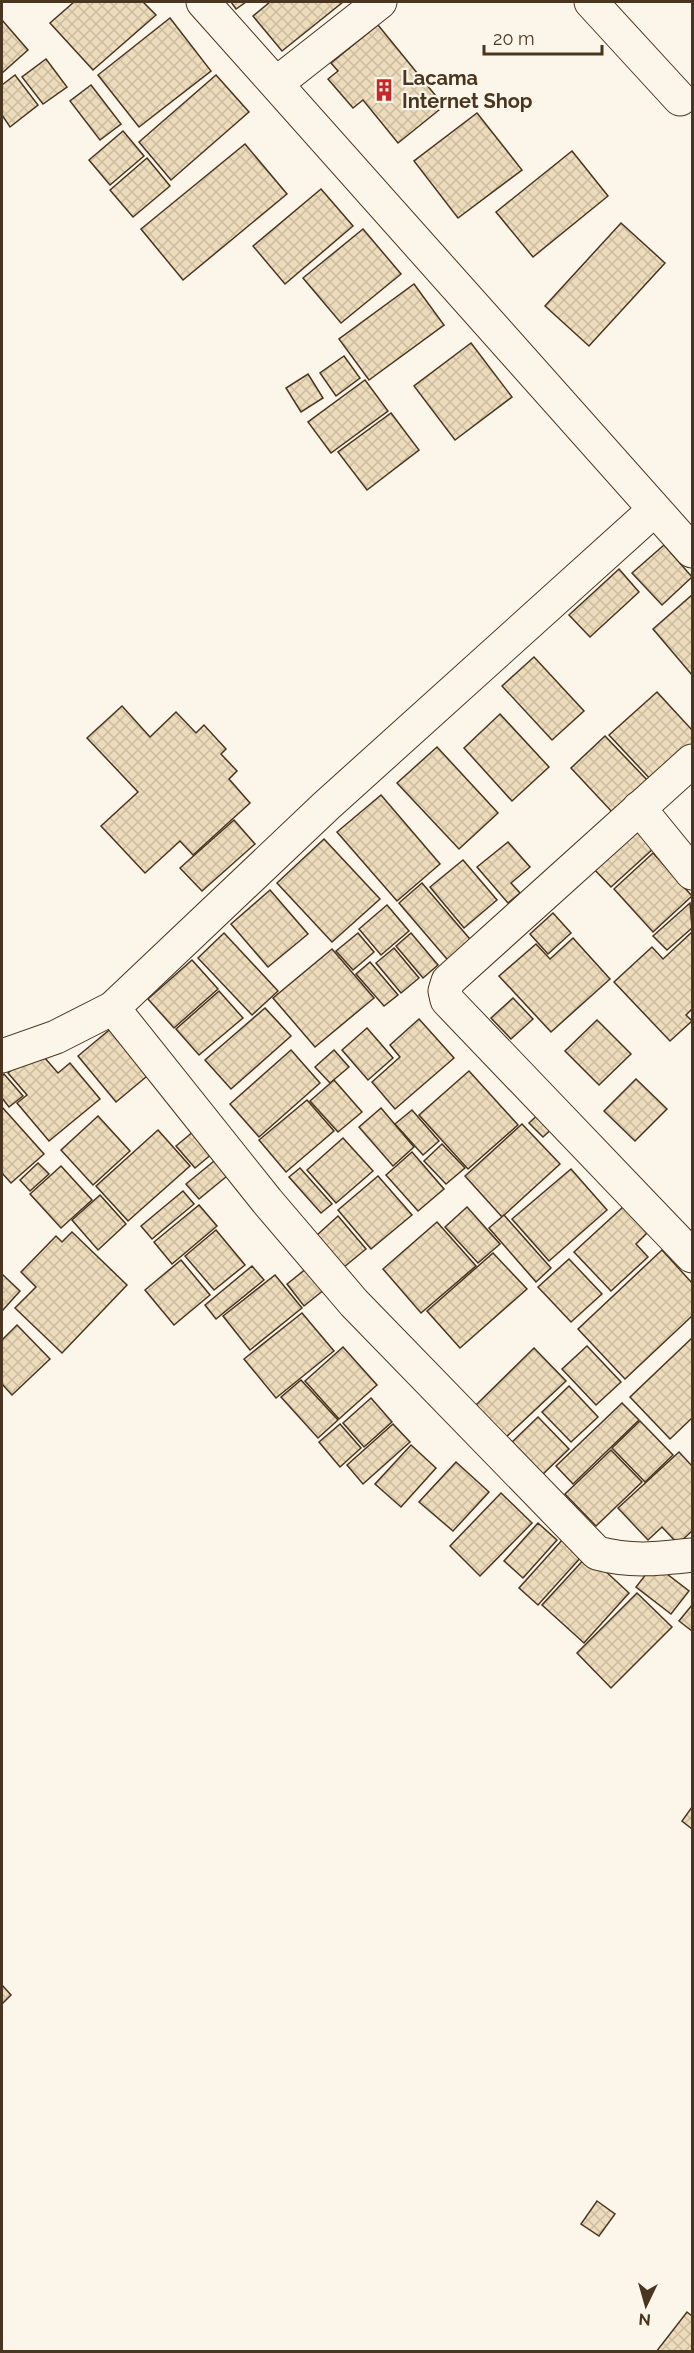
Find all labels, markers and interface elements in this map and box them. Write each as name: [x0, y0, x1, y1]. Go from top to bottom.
scale bar: [484, 18, 602, 56]
text: 20 m: [493, 28, 535, 49]
place label: Lacama Internet Shop: [402, 66, 533, 113]
building icon: Lacama Internet Shop: [371, 77, 397, 103]
north arrow: [616, 2275, 676, 2335]
text: N: [638, 2309, 652, 2329]

